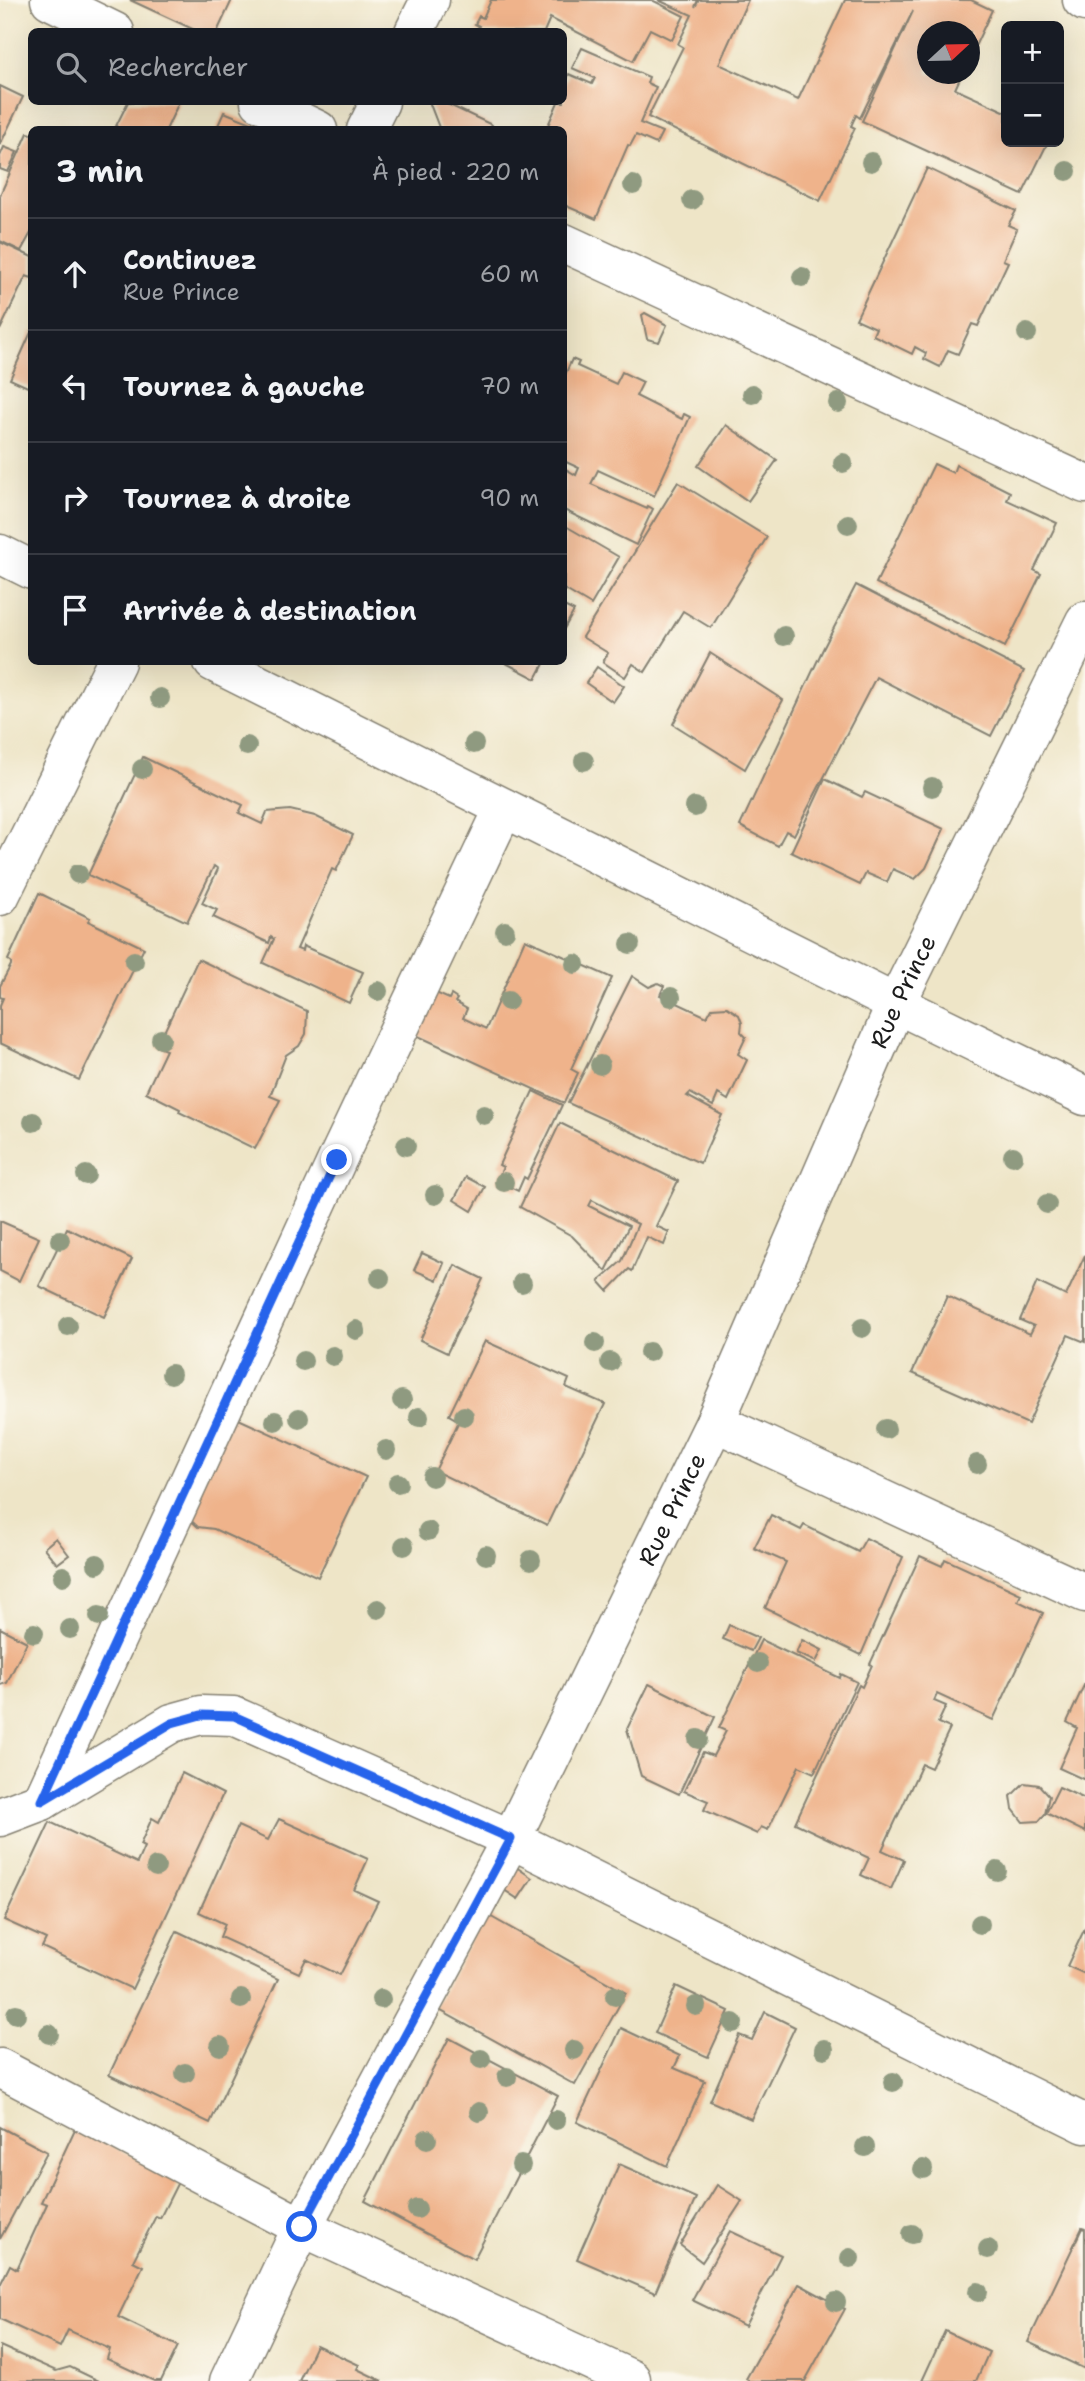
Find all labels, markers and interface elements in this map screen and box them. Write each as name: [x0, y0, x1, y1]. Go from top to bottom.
north arrow: [917, 21, 980, 84]
map controls: [1001, 21, 1064, 147]
button: +: [1001, 21, 1064, 84]
search box: [28, 28, 567, 105]
icon: search: [52, 48, 90, 86]
text: Rechercher: [108, 49, 248, 84]
button: −: [1001, 84, 1064, 147]
text: 3 min: [56, 151, 143, 192]
text: À pied · 220 m: [372, 157, 539, 187]
text: Continuez: [123, 242, 257, 277]
icon: ahead: [56, 255, 94, 293]
text: 60 m: [480, 259, 539, 289]
text: Rue Prince: [123, 277, 240, 307]
icon: left: [56, 367, 94, 405]
text: Tournez à gauche: [123, 369, 365, 404]
text: 70 m: [480, 371, 539, 401]
icon: right: [56, 479, 94, 517]
text: Tournez à droite: [123, 481, 351, 516]
text: 90 m: [479, 483, 539, 513]
icon: arrive: [56, 591, 94, 629]
text: Arrivée à destination: [123, 593, 417, 628]
street label: Rue Prince: [863, 930, 944, 1053]
route end: [321, 1144, 352, 1175]
street label: Rue Prince: [631, 1448, 713, 1571]
route start: [286, 2211, 317, 2242]

